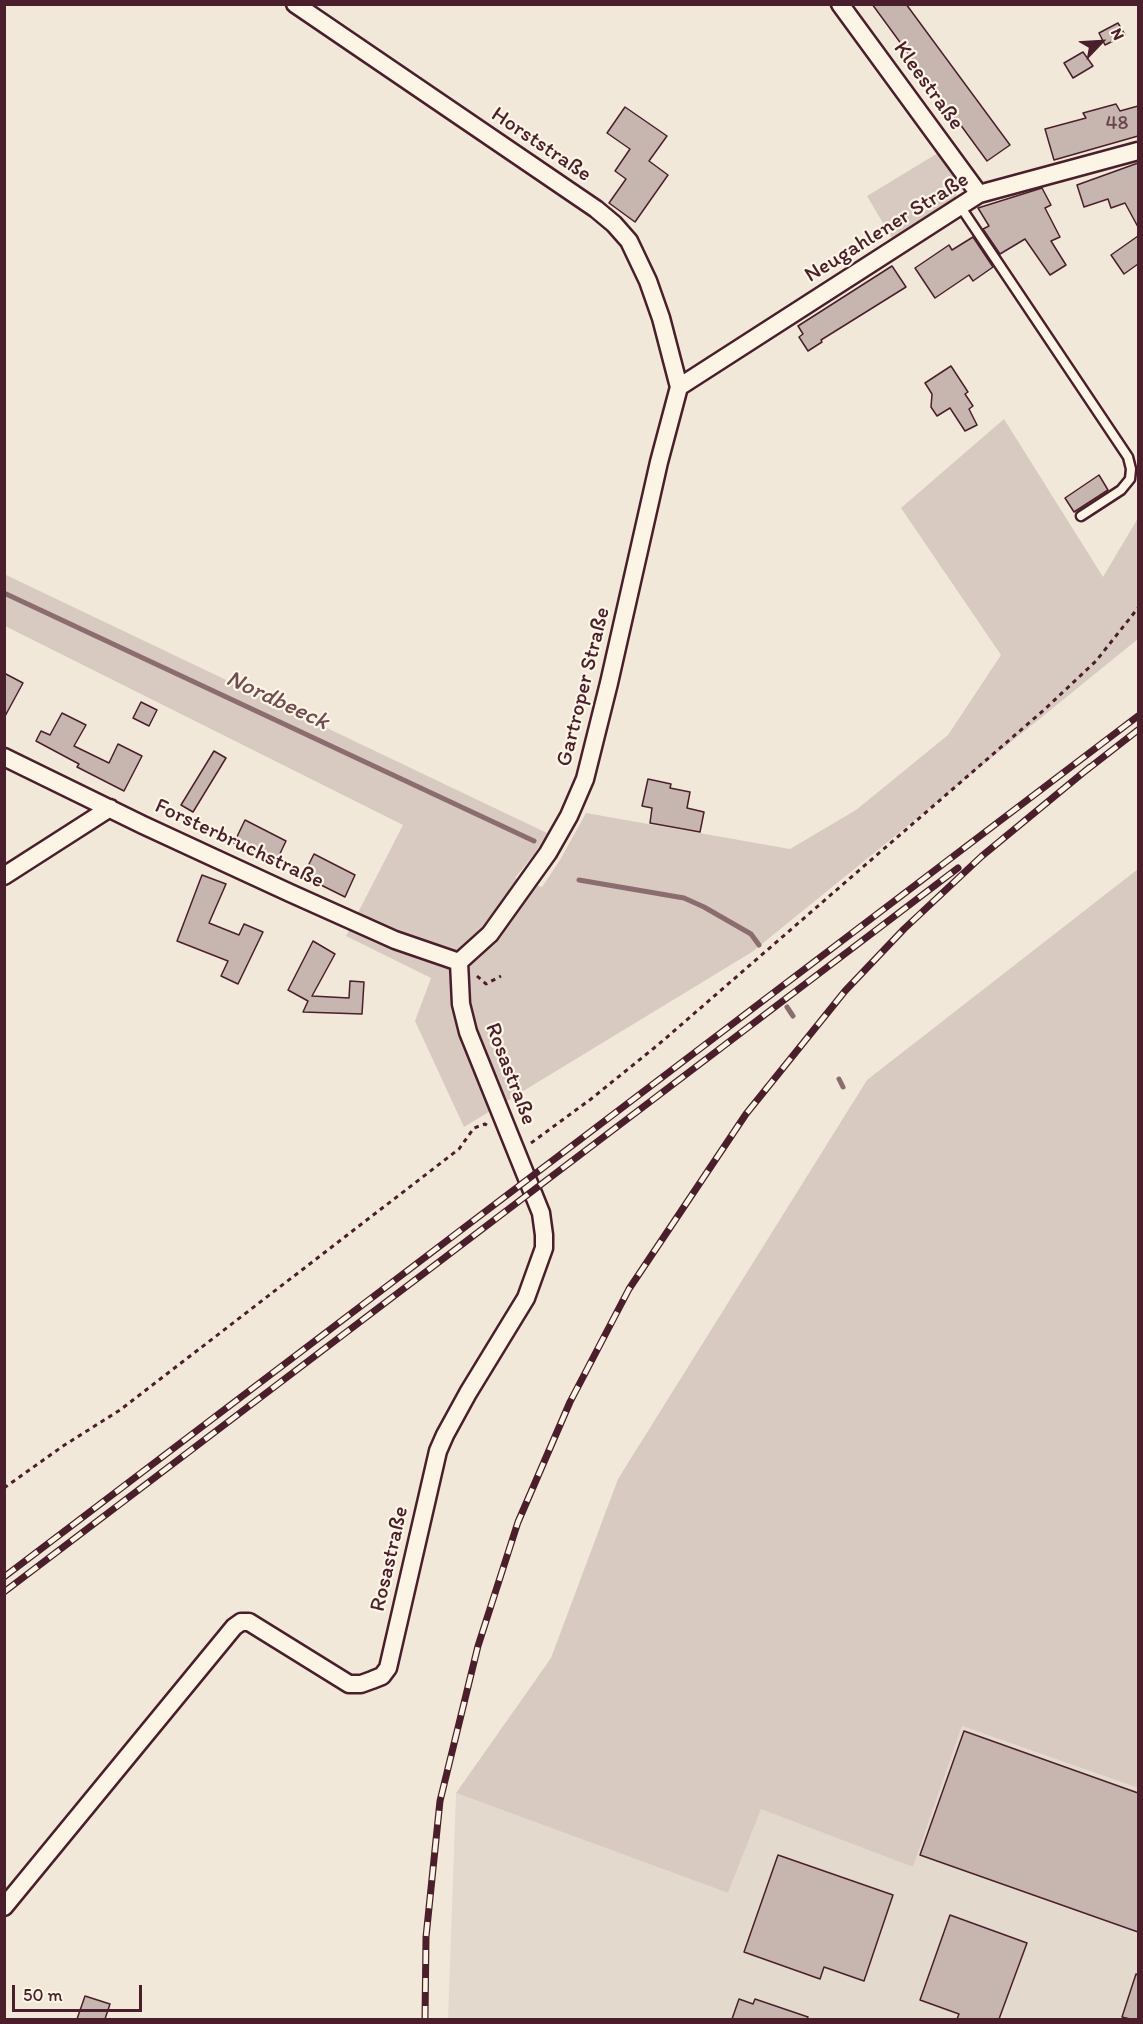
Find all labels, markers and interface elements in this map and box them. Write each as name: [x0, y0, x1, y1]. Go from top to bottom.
north arrow: [1071, 12, 1131, 72]
text: N: [1107, 25, 1129, 43]
street label: Kleestraße: [887, 36, 969, 136]
street label: Horststraße: [486, 102, 596, 188]
house number: 48: [1106, 112, 1128, 136]
street label: Neugahlener Straße: [800, 167, 974, 289]
street label: Gartroper Straße: [551, 605, 617, 769]
water label: Nordbeeck: [221, 665, 333, 737]
street label: Forsterbruchstraße: [150, 793, 328, 895]
street label: Rosastraße: [478, 1019, 542, 1129]
street label: Rosastraße: [365, 1504, 415, 1614]
scale bar: [15, 1973, 146, 2011]
text: 50 m: [23, 1984, 63, 2006]

